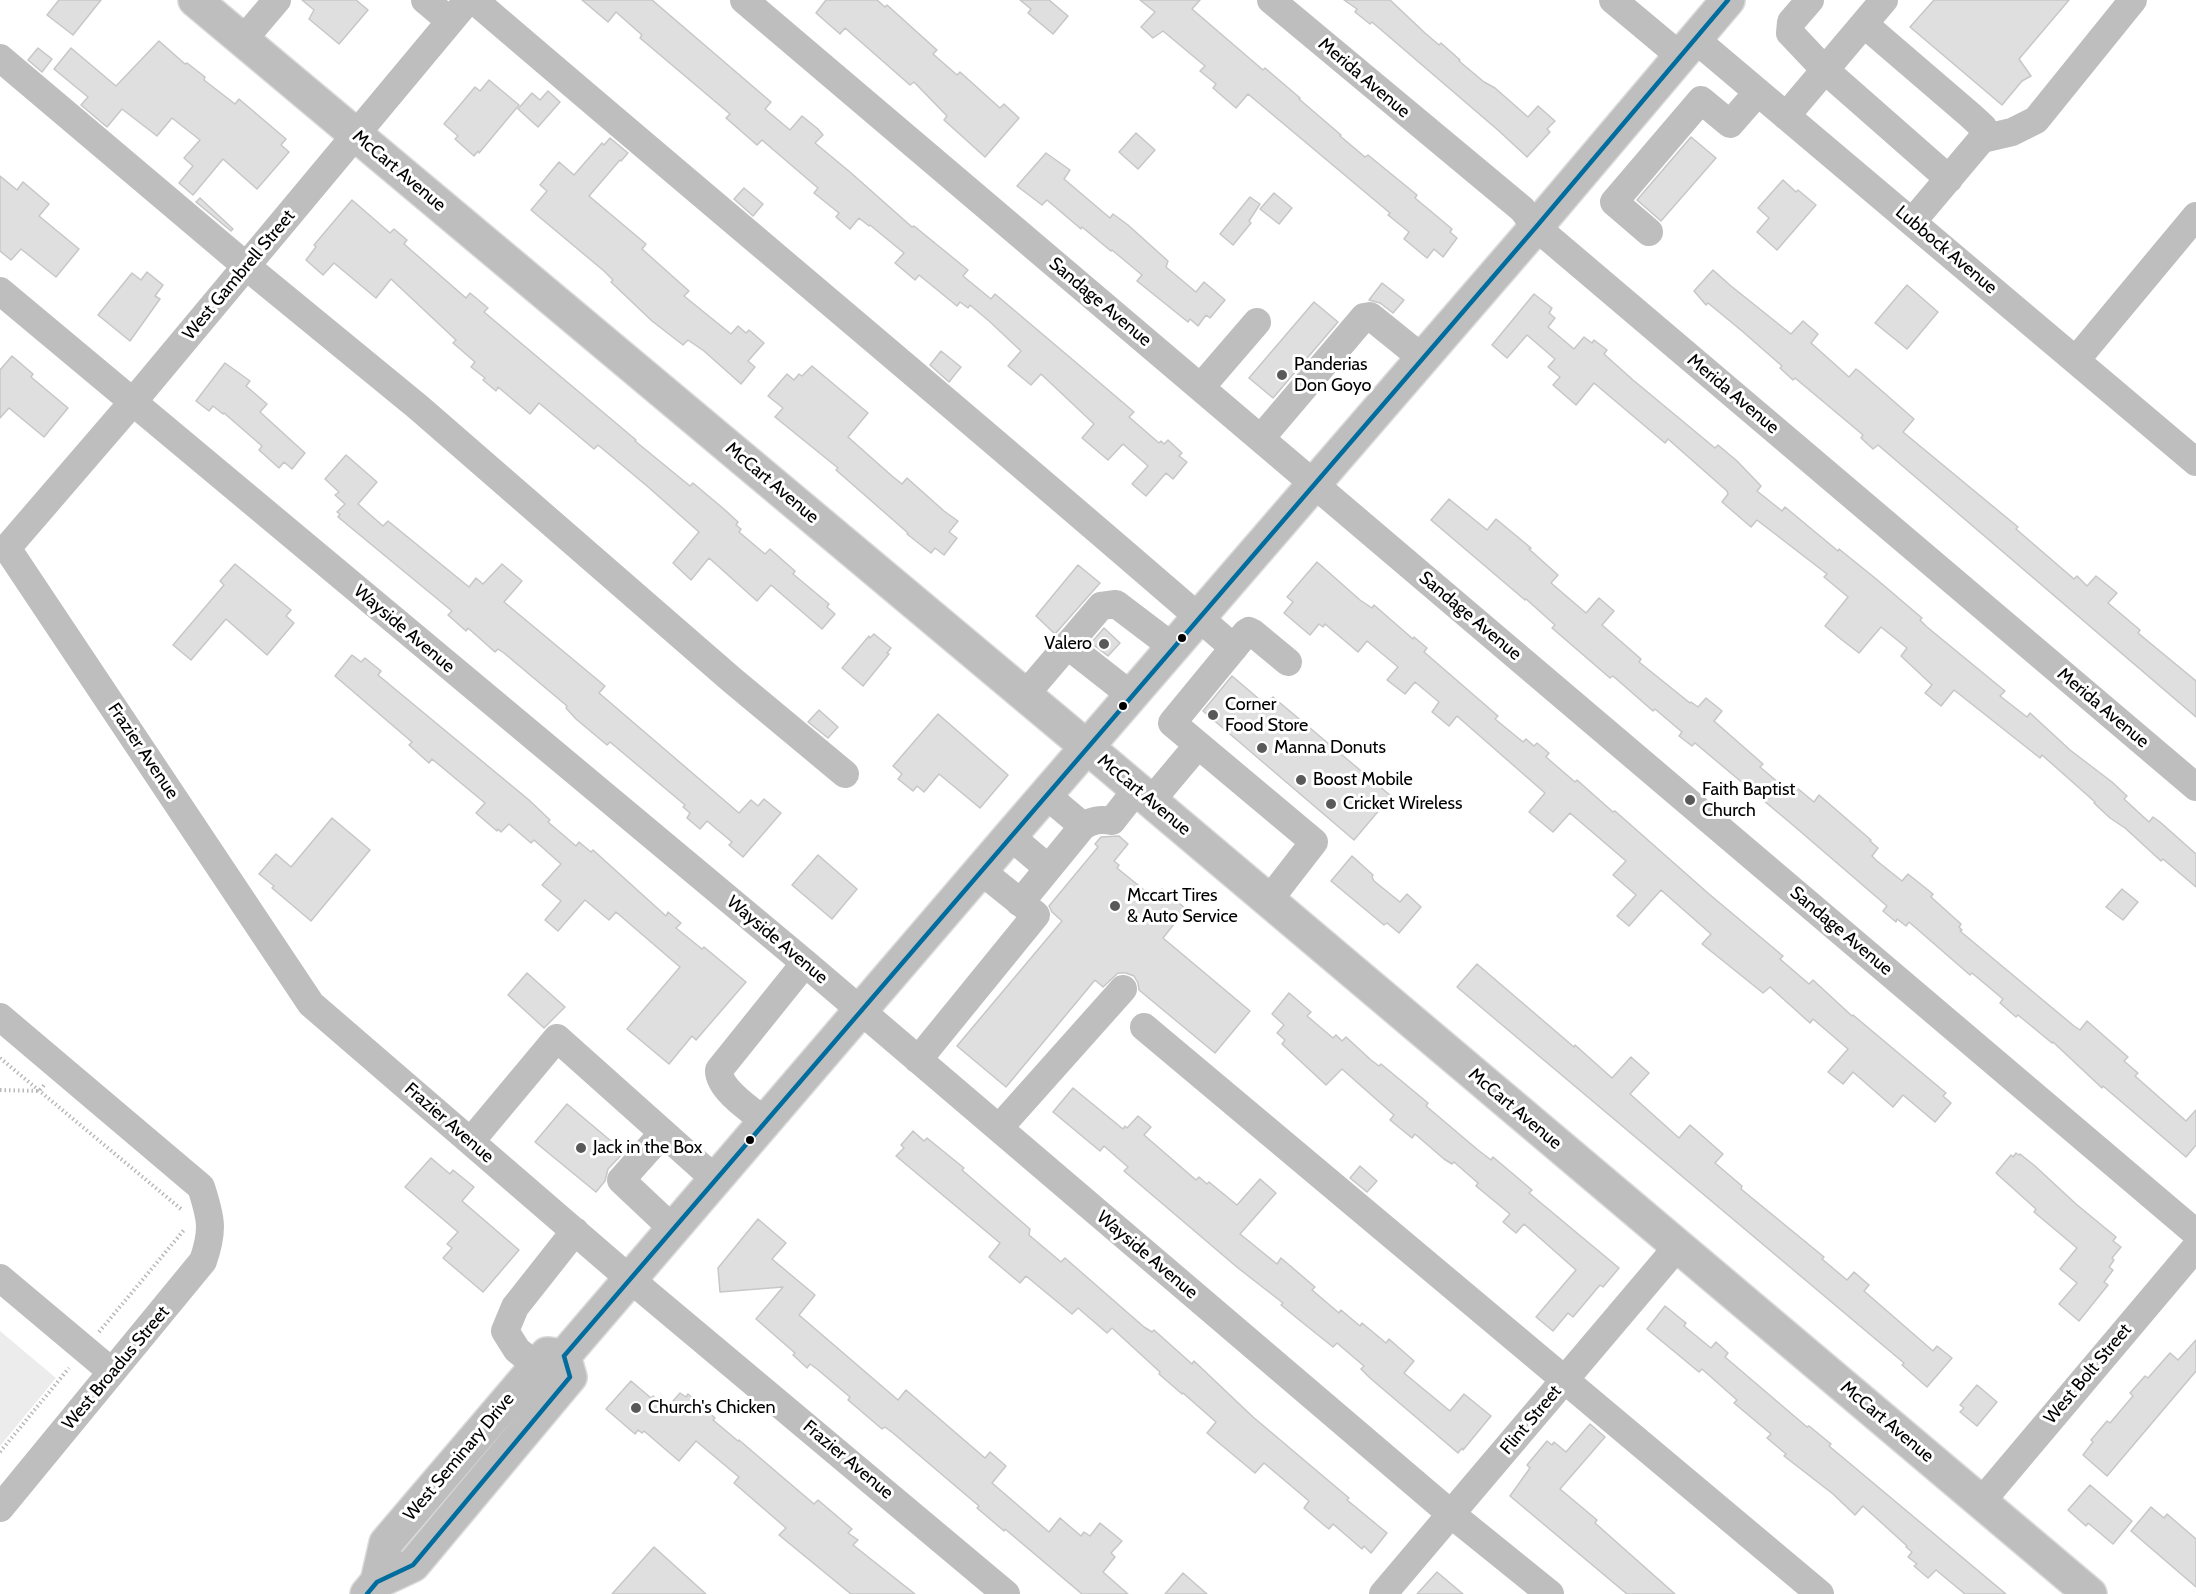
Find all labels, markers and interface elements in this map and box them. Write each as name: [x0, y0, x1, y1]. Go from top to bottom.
street label: Merida Avenue: [1314, 33, 1414, 123]
street label: McCart Avenue: [348, 126, 450, 216]
street label: Lubbock Avenue: [1891, 201, 2001, 299]
street label: West Gambrell Street: [178, 206, 300, 344]
street label: Sandage Avenue: [1044, 253, 1156, 351]
street label: Merida Avenue: [1683, 349, 1783, 439]
place label: Panderias Don Goyo: [1294, 354, 1372, 397]
marker: Panderias Don Goyo: [1275, 368, 1289, 382]
street label: McCart Avenue: [721, 438, 823, 528]
street label: Sandage Avenue: [1414, 567, 1526, 665]
street label: Wayside Avenue: [349, 580, 459, 678]
unlabelled marker: [1176, 632, 1188, 644]
place label: Valero: [1044, 633, 1092, 655]
marker: Valero: [1097, 637, 1111, 651]
street label: Merida Avenue: [2053, 663, 2153, 753]
place label: Corner Food Store: [1225, 694, 1308, 736]
street label: Frazier Avenue: [103, 699, 183, 803]
unlabelled marker: [1117, 700, 1129, 712]
marker: Corner Food Store: [1206, 708, 1220, 722]
place label: Manna Donuts: [1274, 737, 1386, 759]
marker: Manna Donuts: [1255, 741, 1269, 755]
street label: McCart Avenue: [1093, 750, 1195, 840]
place label: Boost Mobile: [1313, 769, 1413, 791]
marker: Boost Mobile: [1294, 773, 1308, 787]
place label: Faith Baptist Church: [1702, 779, 1795, 822]
place label: Cricket Wireless: [1343, 793, 1462, 815]
marker: Faith Baptist Church: [1683, 793, 1697, 807]
marker: Cricket Wireless: [1324, 797, 1338, 811]
street label: Sandage Avenue: [1785, 882, 1897, 980]
place label: Mccart Tires & Auto Service: [1127, 885, 1238, 928]
street label: Wayside Avenue: [722, 891, 832, 989]
marker: Mccart Tires & Auto Service: [1108, 899, 1122, 913]
street label: McCart Avenue: [1464, 1064, 1566, 1154]
street label: Frazier Avenue: [400, 1078, 498, 1168]
unlabelled marker: [744, 1134, 756, 1146]
place label: Jack in the Box: [593, 1137, 702, 1159]
marker: Jack in the Box: [574, 1141, 588, 1155]
street label: Wayside Avenue: [1092, 1206, 1202, 1304]
street label: West Broadus Street: [58, 1302, 174, 1434]
street label: West Bolt Street: [2040, 1319, 2136, 1429]
street label: McCart Avenue: [1836, 1377, 1938, 1467]
street label: Flint Street: [1496, 1381, 1566, 1459]
street label: West Seminary Drive: [399, 1389, 519, 1525]
place label: Church's Chicken: [648, 1397, 775, 1419]
marker: Church's Chicken: [629, 1401, 643, 1415]
street label: Frazier Avenue: [798, 1416, 898, 1504]

